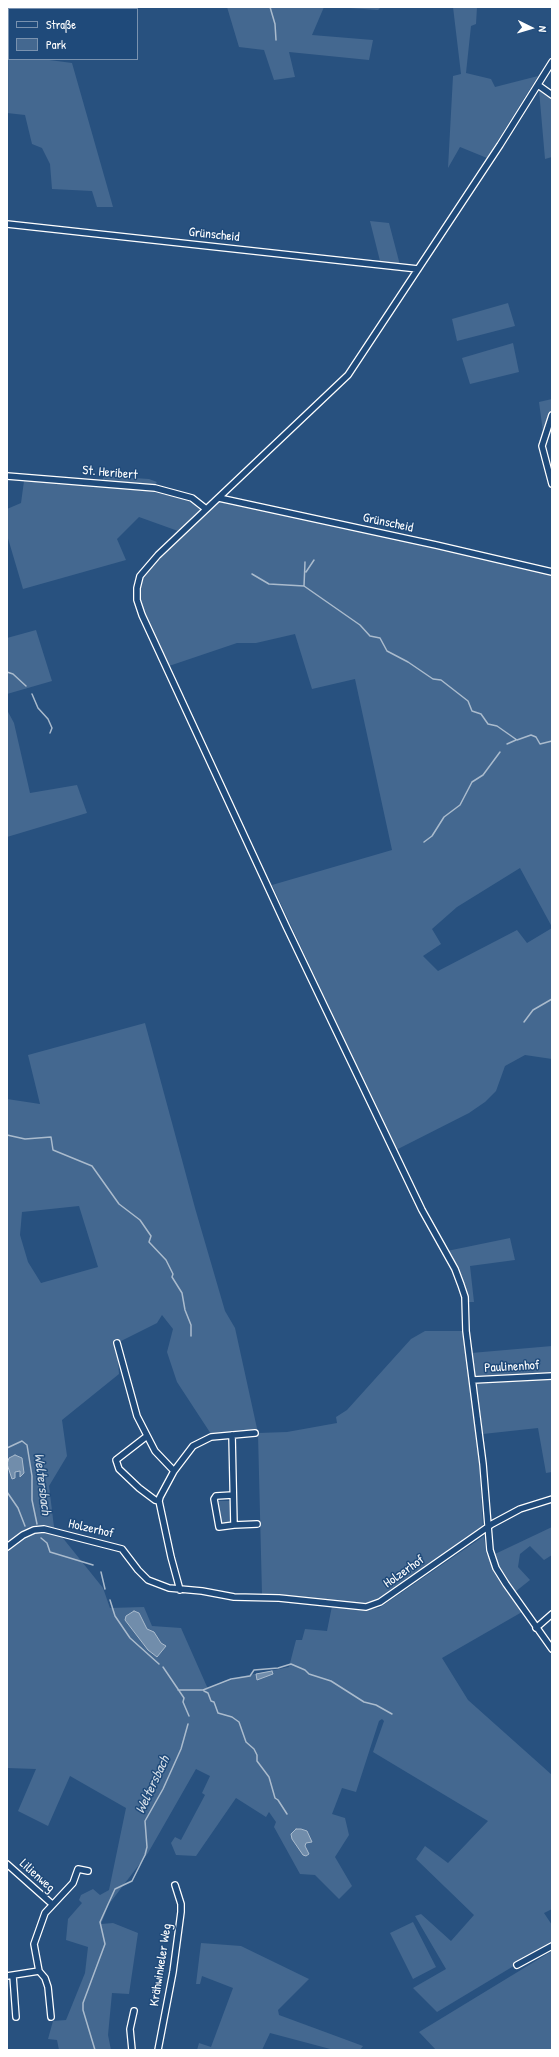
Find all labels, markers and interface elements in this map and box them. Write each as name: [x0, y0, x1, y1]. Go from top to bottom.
legend: [8, 8, 138, 60]
north arrow: [511, 8, 551, 48]
text: Straße: [46, 16, 76, 33]
text: N: [536, 26, 550, 33]
text: Park: [46, 36, 66, 53]
street label: Grünscheid: [188, 225, 240, 245]
street label: St. Heribert: [82, 463, 138, 483]
street label: Grünscheid: [361, 510, 415, 536]
street label: Paulinenhof: [484, 1358, 540, 1376]
water label: Weltersbach: [30, 1452, 54, 1516]
street label: Holzerhof: [67, 1516, 115, 1542]
street label: Holzerhof: [381, 1552, 427, 1592]
water label: Weltersbach: [132, 1754, 174, 1816]
street label: Lilienweg: [16, 1856, 58, 1896]
street label: Krähwinkeler Weg: [147, 1923, 175, 2007]

